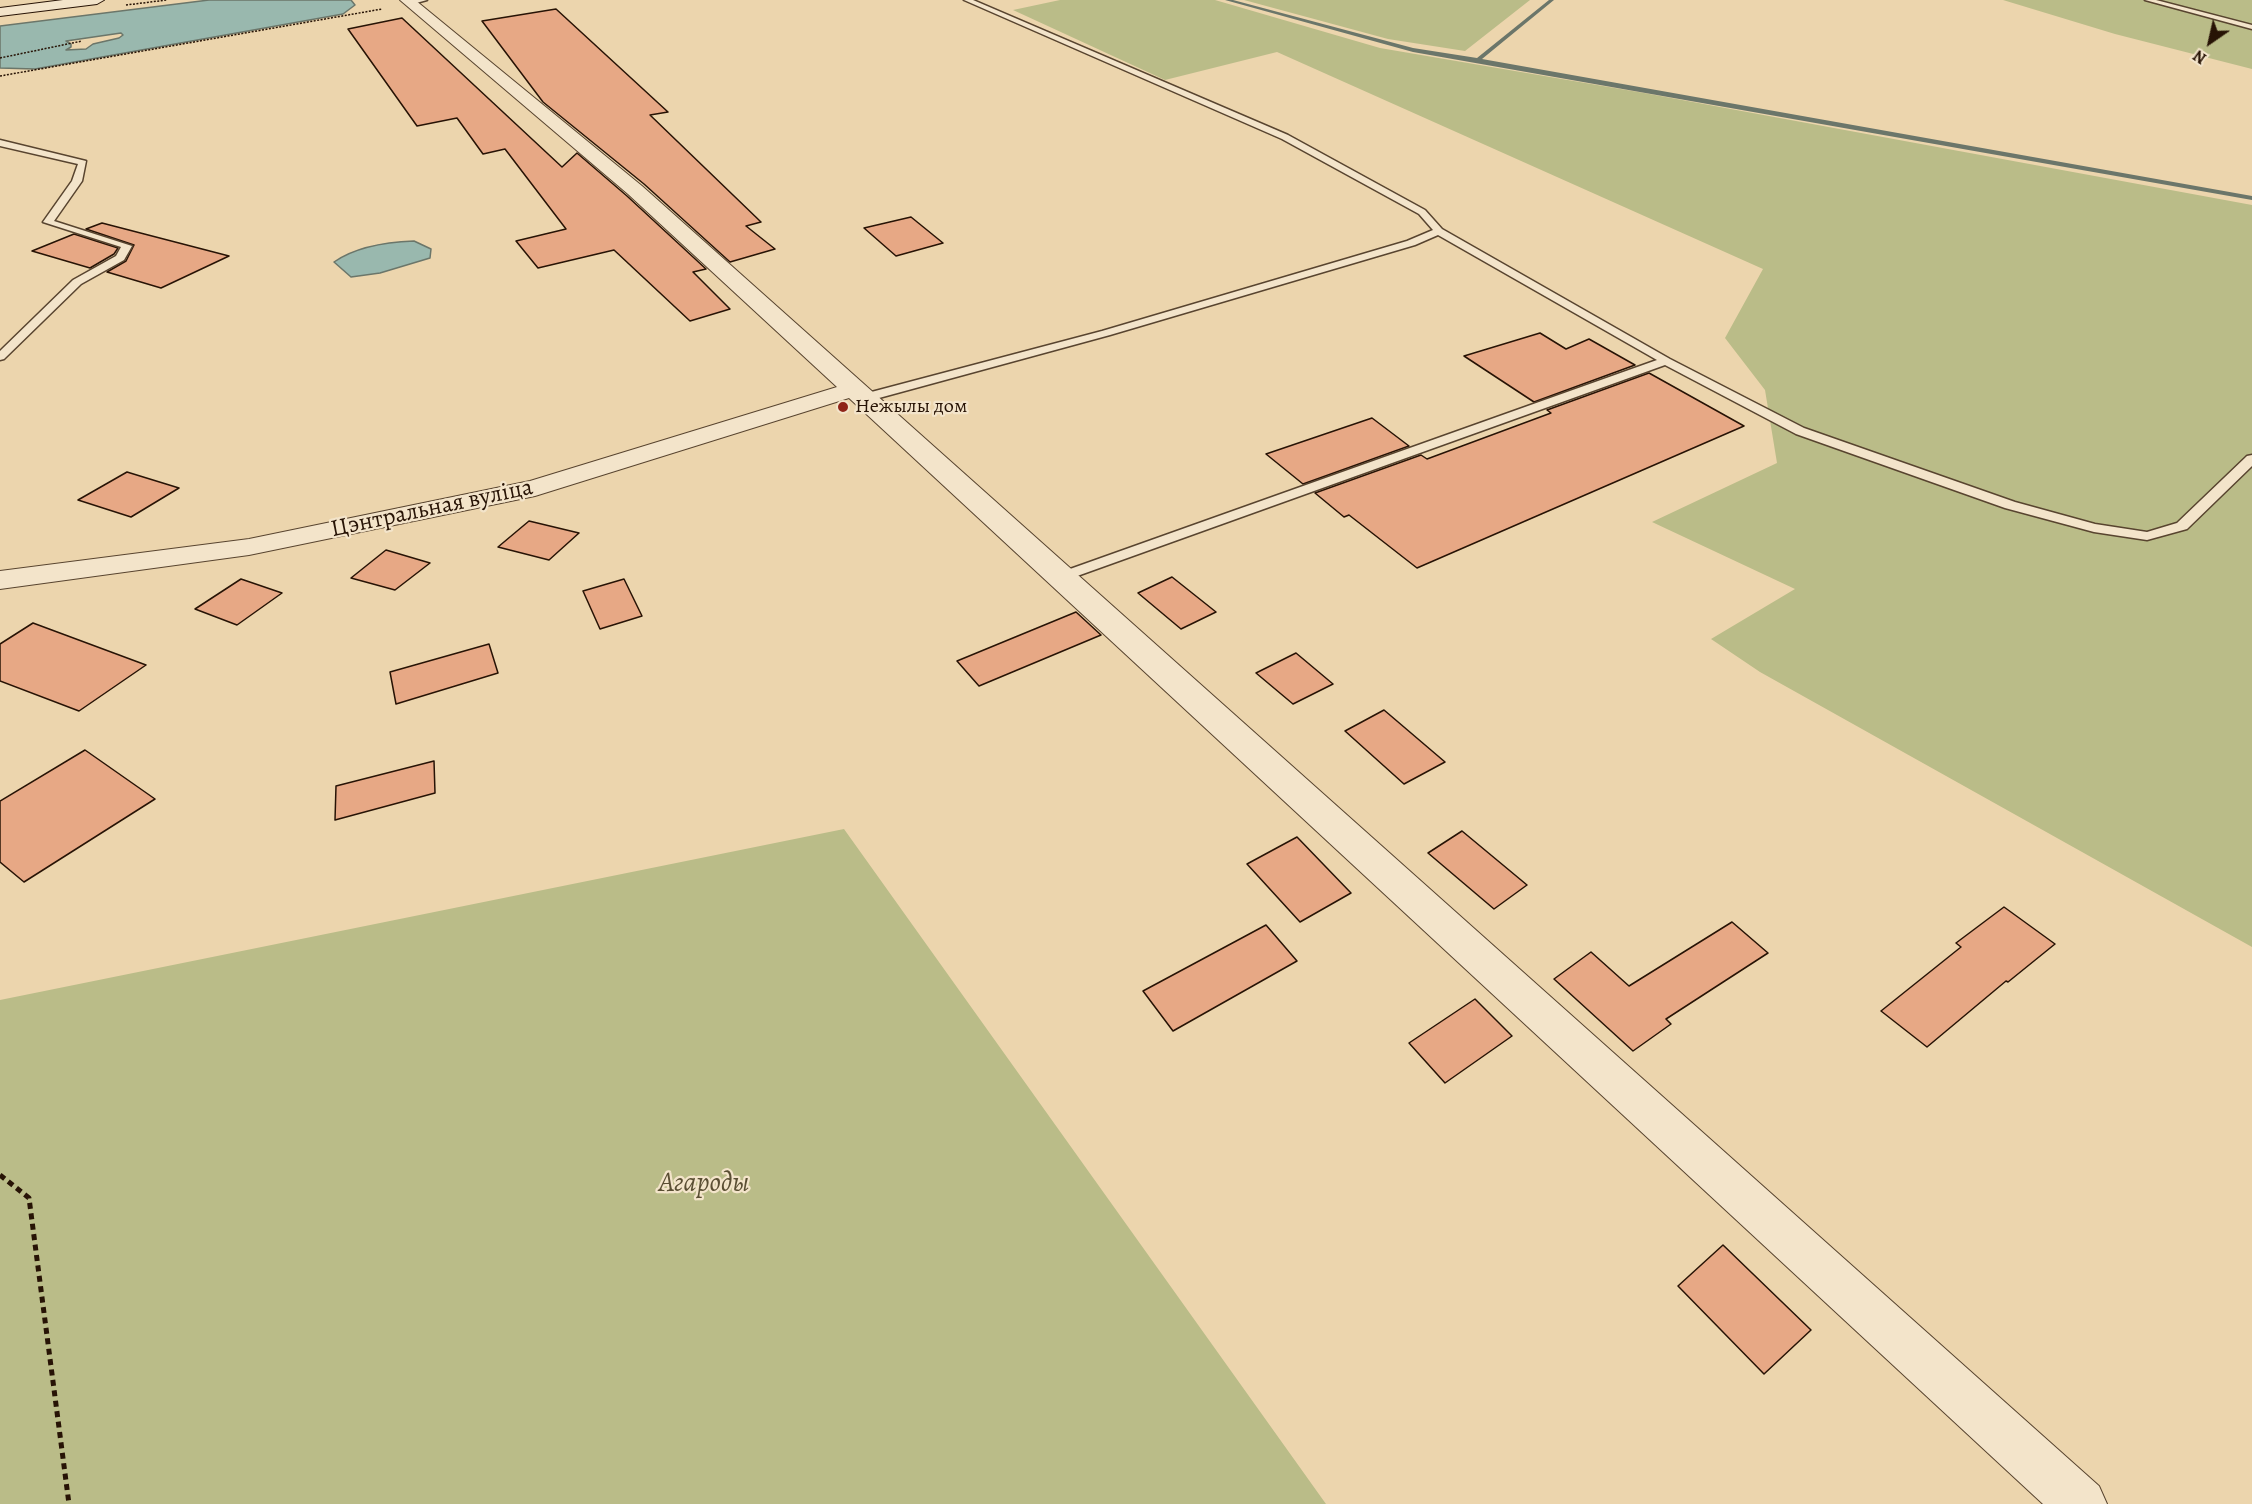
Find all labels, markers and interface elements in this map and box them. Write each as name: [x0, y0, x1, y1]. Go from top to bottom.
north arrow: [2180, 12, 2240, 72]
text: N: [2189, 45, 2211, 69]
place label: Нежылы дом: [855, 395, 967, 419]
marker: Нежылы дом: [836, 400, 850, 414]
street label: Цэнтральная вуліца: [328, 474, 536, 544]
park label: Агароды: [659, 1167, 749, 1201]

